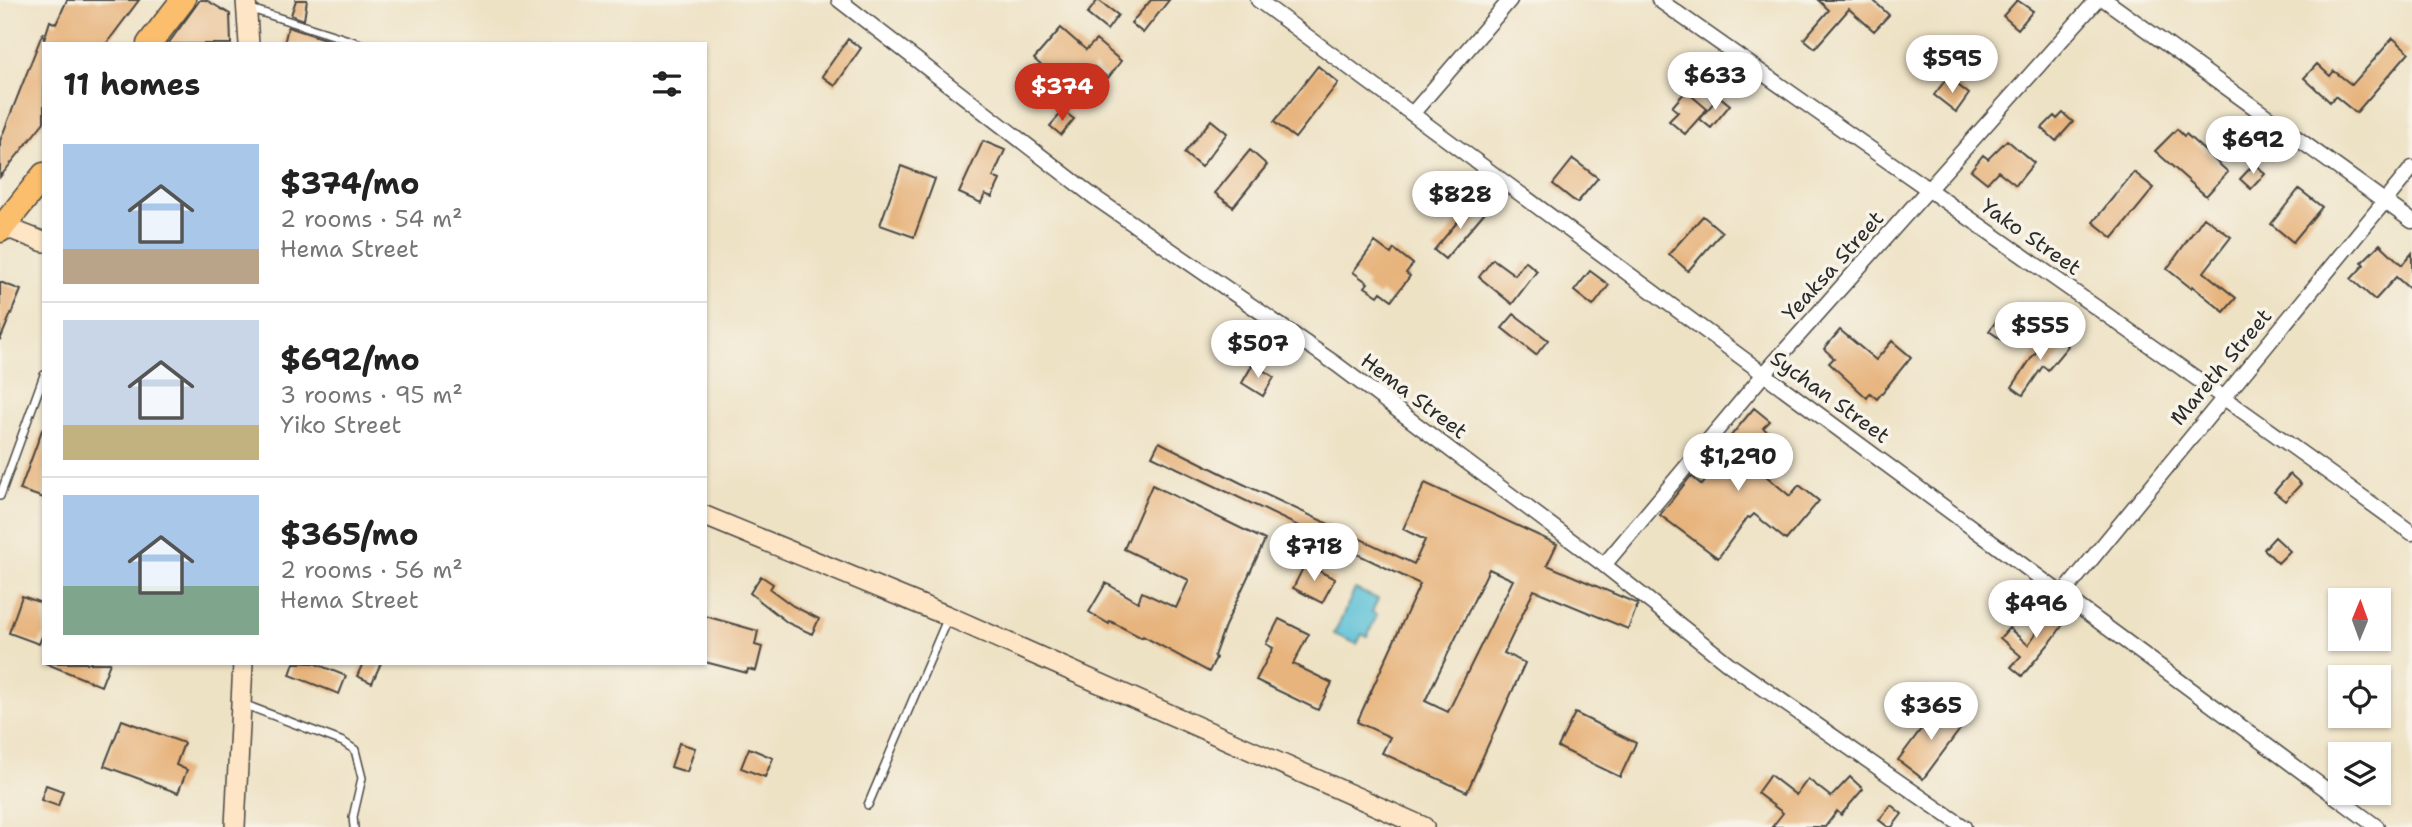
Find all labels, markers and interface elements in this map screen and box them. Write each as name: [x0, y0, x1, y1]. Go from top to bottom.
pin: $595: [1911, 36, 1993, 95]
text: $595: [1922, 43, 1982, 73]
pin: $633: [1674, 52, 1756, 112]
text: $633: [1684, 60, 1746, 90]
text: 11 homes: [63, 64, 200, 105]
pin: $374: [1021, 64, 1103, 123]
icon: filters: [648, 65, 686, 103]
text: $374: [1031, 71, 1093, 101]
pin: $692: [2212, 116, 2294, 176]
text: $692: [2222, 124, 2284, 154]
text: $374/mo: [280, 163, 419, 204]
icon: home: [119, 172, 203, 256]
pin: $828: [1419, 172, 1501, 231]
text: $828: [1428, 179, 1492, 209]
street label: Yako Street: [1975, 192, 2087, 282]
text: 2 rooms · 54 m²: [280, 204, 463, 234]
street label: Yeaksa Street: [1776, 205, 1890, 327]
text: Hema Street: [280, 234, 419, 264]
pin: $555: [1999, 302, 2081, 362]
street label: Mareth Street: [2164, 303, 2278, 431]
text: $555: [2011, 310, 2069, 340]
pin: $507: [1217, 320, 1299, 380]
text: $507: [1227, 328, 1289, 358]
text: $692/mo: [280, 339, 420, 380]
street label: Sychan Street: [1765, 344, 1895, 450]
street label: Hema Street: [1355, 347, 1473, 445]
icon: home: [119, 348, 203, 432]
text: 3 rooms · 95 m²: [280, 380, 463, 410]
text: Yiko Street: [280, 410, 401, 440]
pin: $1,290: [1681, 434, 1795, 493]
text: $1,290: [1699, 441, 1777, 471]
text: $365/mo: [280, 514, 418, 555]
icon: home: [119, 523, 203, 607]
pin: $718: [1273, 524, 1355, 583]
text: $718: [1285, 531, 1343, 561]
text: 2 rooms · 56 m²: [280, 555, 463, 585]
pin: $496: [1995, 580, 2077, 640]
text: Hema Street: [280, 585, 419, 615]
text: $496: [2004, 588, 2068, 618]
north arrow: [2328, 588, 2390, 651]
map controls: [2328, 588, 2391, 805]
button: locate: [2328, 665, 2391, 728]
pin: $365: [1890, 682, 1972, 742]
text: $365: [1900, 690, 1962, 720]
button: layers: [2328, 742, 2391, 805]

